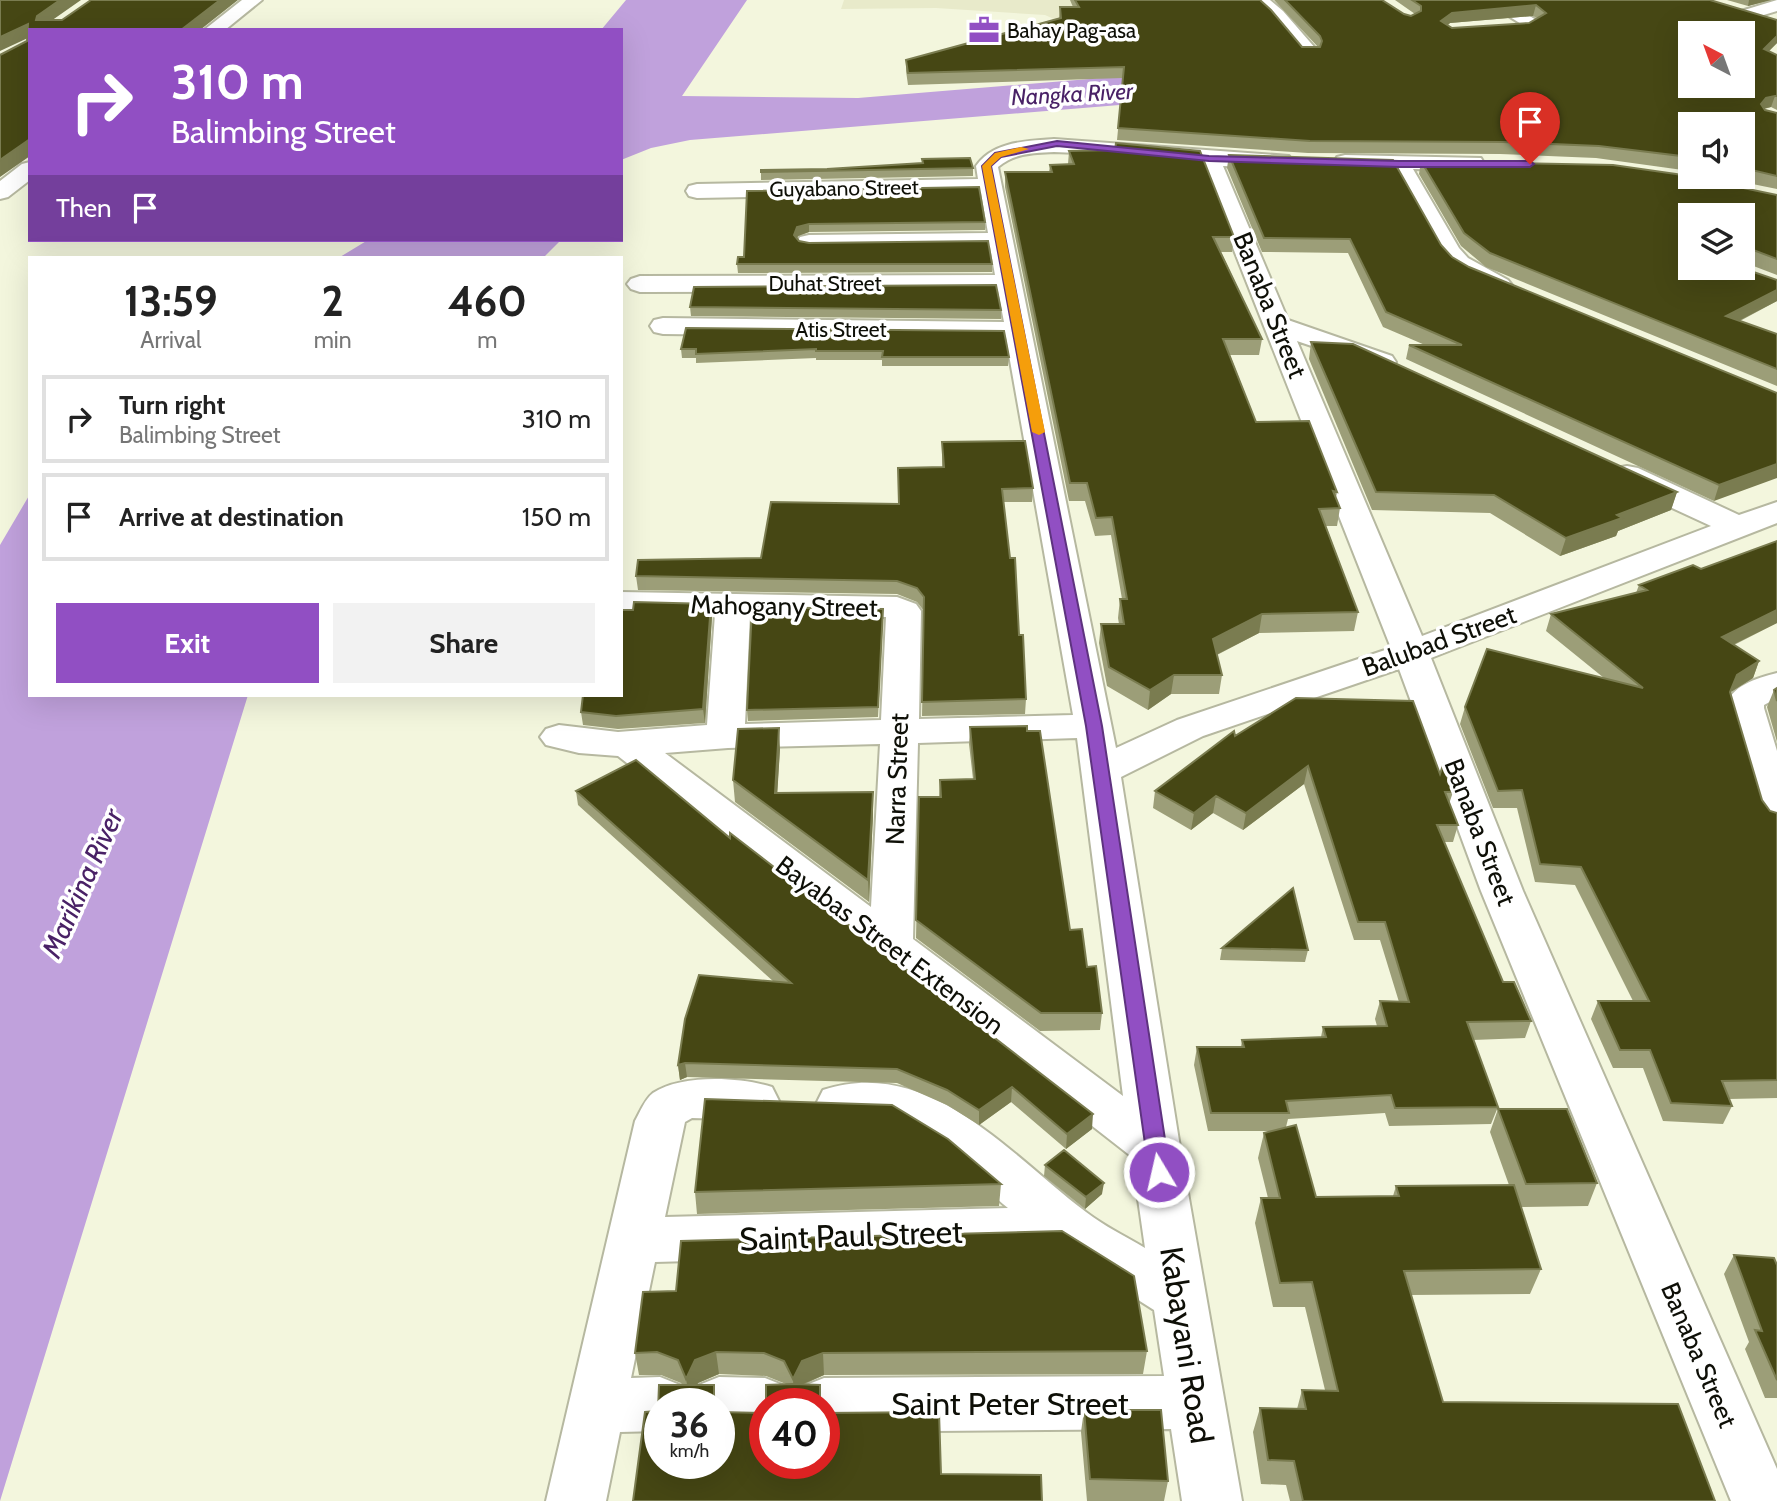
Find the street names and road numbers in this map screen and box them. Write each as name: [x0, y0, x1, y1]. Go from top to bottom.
street label: Guyabano Street: [769, 174, 919, 202]
street label: Banaba Street: [1226, 227, 1314, 383]
street label: Duhat Street: [768, 271, 882, 296]
street label: Atis Street: [795, 317, 887, 342]
street label: Mahogany Street: [690, 588, 878, 624]
street label: Balubad Street: [1358, 598, 1521, 684]
street label: Narra Street: [879, 712, 915, 845]
street label: Banaba Street: [1437, 754, 1523, 910]
street label: Bayabas Street Extension: [770, 849, 1010, 1041]
street label: Saint Paul Street: [739, 1212, 964, 1258]
street label: Kabayani Road: [1152, 1244, 1222, 1446]
street label: Banaba Street: [1654, 1278, 1744, 1433]
street label: Saint Peter Street: [891, 1384, 1129, 1423]

